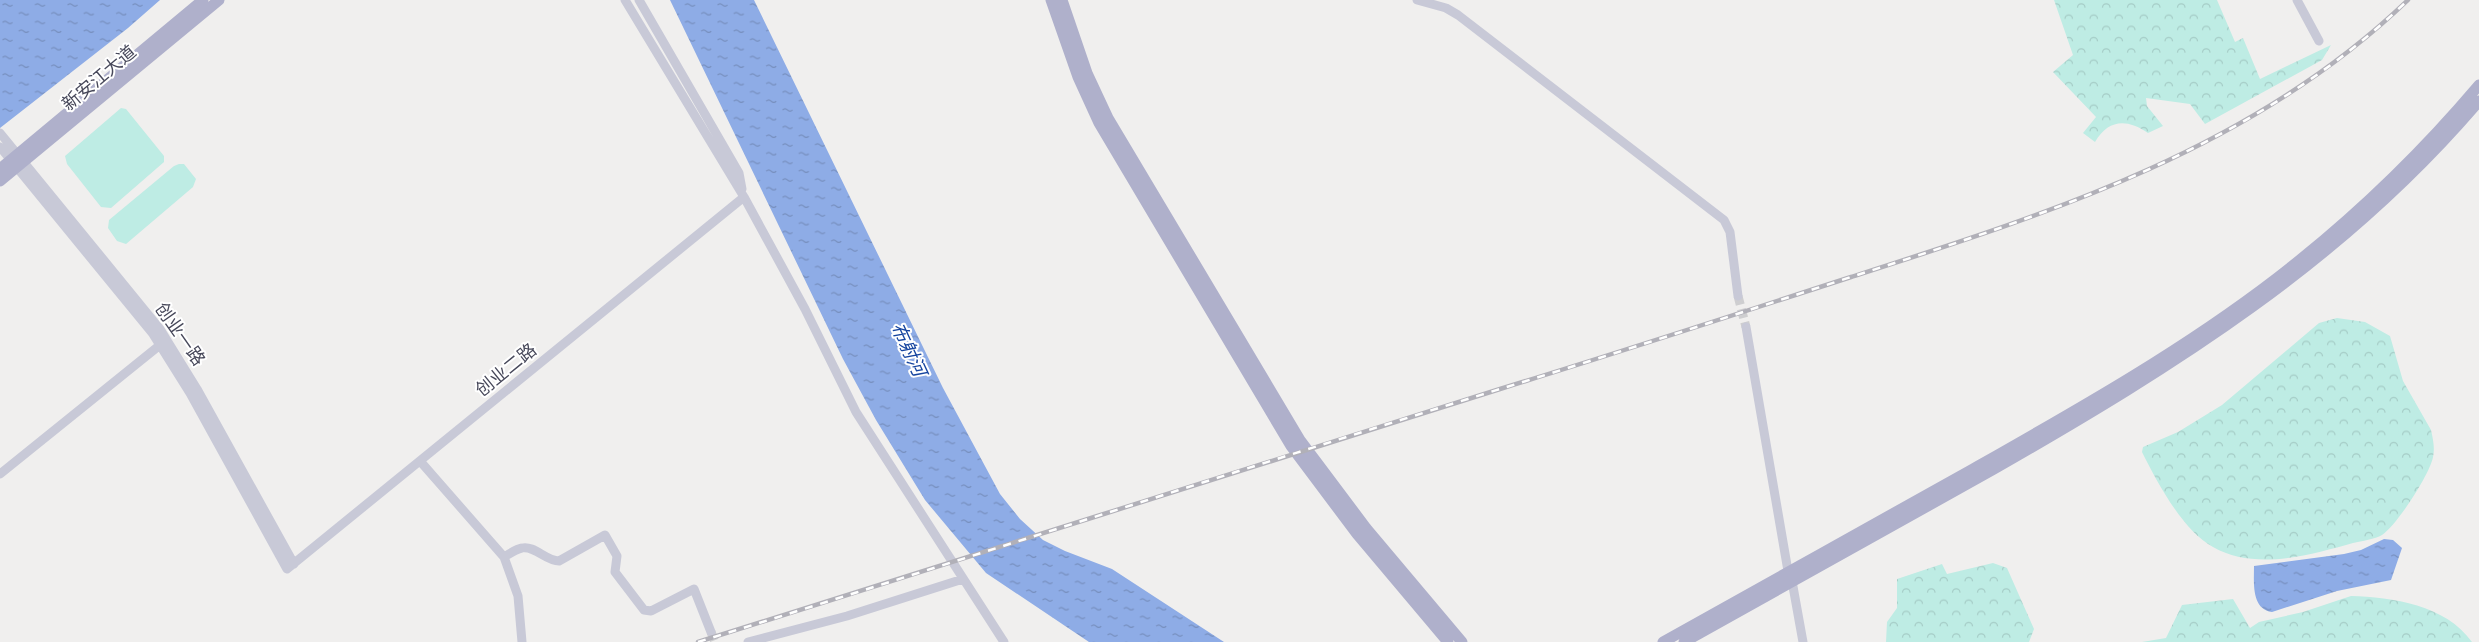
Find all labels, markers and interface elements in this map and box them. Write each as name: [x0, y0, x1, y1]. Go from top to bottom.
street label: 新安江大道: [57, 41, 141, 115]
street label: 创业一路: [150, 298, 210, 370]
water label: 布射河: [886, 319, 933, 384]
street label: 创业二路: [471, 339, 541, 401]

